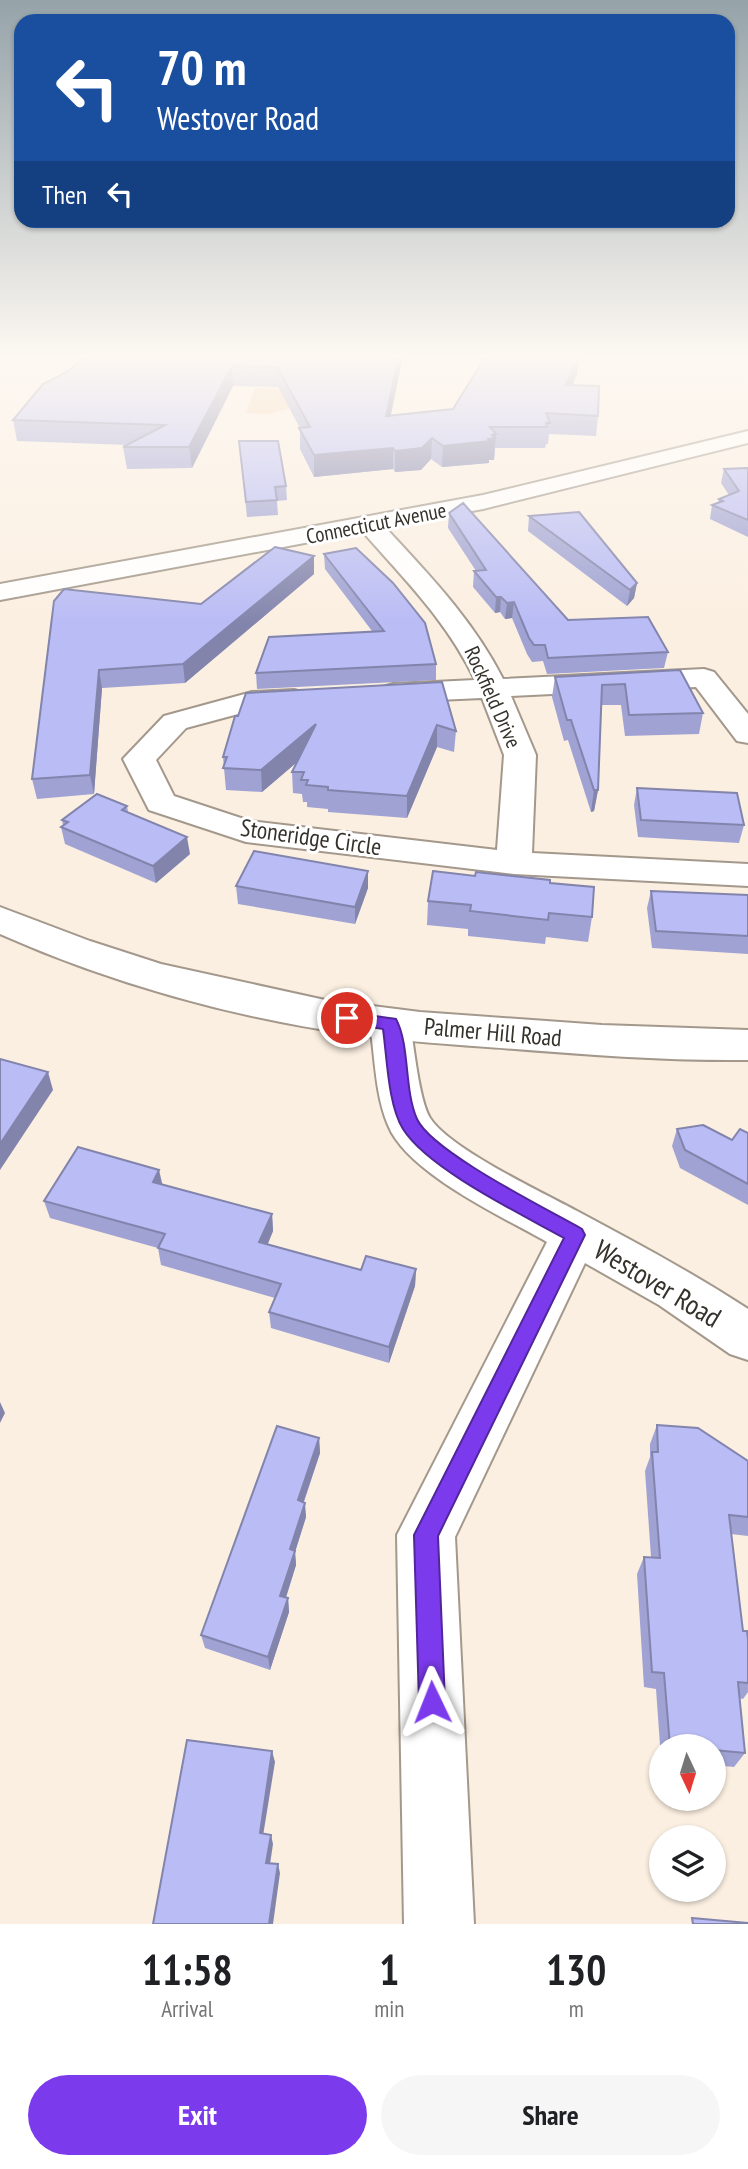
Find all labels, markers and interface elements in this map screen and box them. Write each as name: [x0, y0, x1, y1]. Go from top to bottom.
text: 70 m: [157, 35, 246, 99]
icon: left: [42, 42, 133, 133]
text: Westover Road: [157, 97, 319, 139]
icon: left: [101, 175, 139, 213]
text: Then: [42, 178, 87, 211]
street label: Connecticut Avenue: [304, 496, 448, 550]
street label: Rockfield Drive: [459, 642, 527, 752]
street label: Stoneridge Circle: [239, 812, 383, 862]
pin: [317, 988, 377, 1048]
icon: arrive: [328, 999, 366, 1037]
street label: Palmer Hill Road: [423, 1011, 563, 1053]
street label: Westover Road: [588, 1231, 728, 1335]
position arrow: [395, 1665, 469, 1739]
north arrow: [649, 1734, 726, 1811]
map controls: [649, 1734, 726, 1902]
button: layers: [649, 1825, 726, 1902]
text: 11:58: [142, 1942, 233, 1997]
text: 1: [379, 1942, 399, 1997]
text: 130: [546, 1942, 606, 1997]
text: Arrival: [161, 1994, 213, 2023]
text: min: [374, 1994, 404, 2023]
text: m: [569, 1994, 584, 2023]
button: Exit: [28, 2075, 367, 2155]
button: Share: [381, 2075, 720, 2155]

